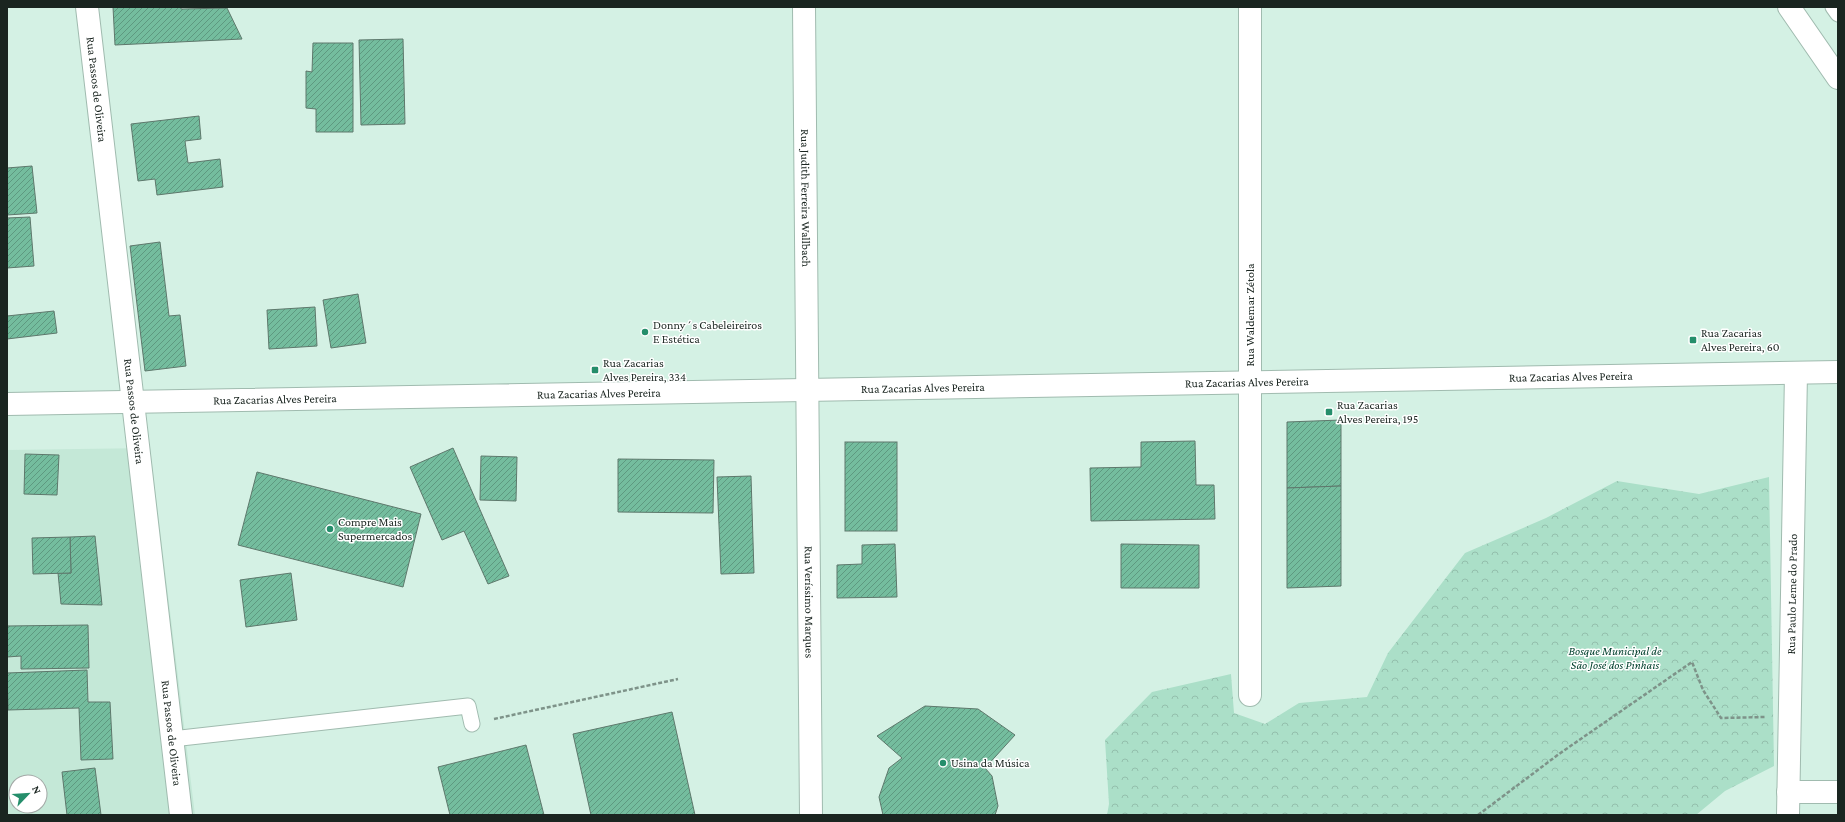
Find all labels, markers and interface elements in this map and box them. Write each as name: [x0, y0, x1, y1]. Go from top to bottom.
street label: Rua Passos de Oliveira: [84, 36, 110, 143]
street label: Rua Judith Ferreira Wallbach: [798, 129, 813, 267]
street label: Rua Waldemar Zétola: [1243, 263, 1257, 367]
place label: Donny´s Cabeleireiros E Estética: [653, 318, 762, 346]
place label: Rua Zacarias Alves Pereira, 60: [1701, 326, 1780, 354]
marker: Donny´s Cabeleireiros E Estética: [640, 327, 650, 337]
marker: Rua Zacarias Alves Pereira, 60: [1688, 335, 1698, 345]
place label: Rua Zacarias Alves Pereira, 334: [603, 356, 686, 384]
street label: Rua Passos de Oliveira: [121, 358, 147, 465]
marker: Rua Zacarias Alves Pereira, 334: [590, 365, 600, 375]
street label: Rua Zacarias Alves Pereira: [1509, 369, 1633, 385]
street label: Rua Zacarias Alves Pereira: [1185, 374, 1309, 390]
street label: Rua Zacarias Alves Pereira: [861, 380, 985, 396]
street label: Rua Zacarias Alves Pereira: [537, 386, 661, 402]
street label: Rua Zacarias Alves Pereira: [213, 391, 337, 407]
place label: Rua Zacarias Alves Pereira, 195: [1337, 398, 1418, 426]
marker: Rua Zacarias Alves Pereira, 195: [1324, 407, 1334, 417]
place label: Compre Mais Supermercados: [338, 515, 413, 543]
marker: Compre Mais Supermercados: [325, 524, 335, 534]
street label: Rua Paulo Leme do Prado: [1784, 533, 1800, 655]
street label: Rua Veríssimo Marques: [802, 546, 817, 658]
park label: Bosque Municipal de São José dos Pinhais: [1568, 644, 1662, 672]
street label: Rua Passos de Oliveira: [158, 680, 185, 787]
place label: Usina da Música: [951, 756, 1030, 770]
marker: Usina da Música: [938, 758, 948, 768]
north arrow: [8, 774, 48, 814]
text: N: [30, 784, 44, 796]

